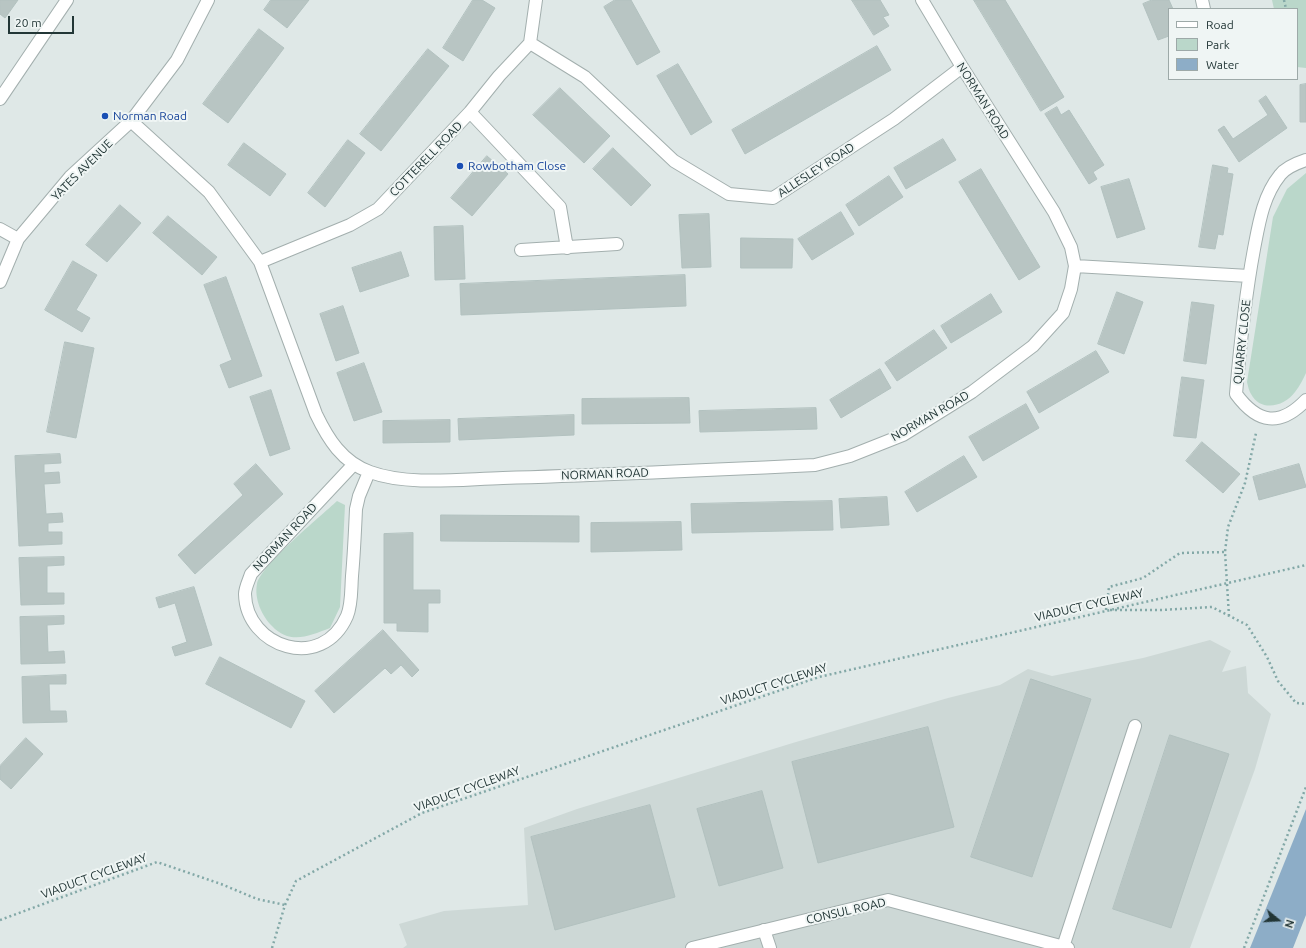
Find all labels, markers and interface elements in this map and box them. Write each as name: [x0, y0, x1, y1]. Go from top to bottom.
scale bar: [10, 8, 76, 34]
legend: [1168, 8, 1298, 80]
text: 20 m: [15, 16, 42, 29]
text: Road: [1206, 18, 1234, 31]
text: Park: [1206, 38, 1230, 51]
text: Water: [1206, 58, 1239, 71]
street label: NORMAN ROAD: [954, 60, 1012, 142]
place label: Norman Road: [113, 109, 187, 123]
marker: Norman Road: [100, 111, 110, 121]
street label: COTTERELL ROAD: [387, 118, 465, 200]
street label: YATES AVENUE: [48, 136, 116, 204]
street label: ALLESLEY ROAD: [775, 140, 857, 200]
place label: Rowbotham Close: [468, 159, 566, 173]
marker: Rowbotham Close: [455, 161, 465, 171]
street label: QUARRY CLOSE: [1230, 299, 1254, 385]
street label: NORMAN ROAD: [888, 388, 972, 444]
street label: NORMAN ROAD: [561, 465, 649, 483]
street label: NORMAN ROAD: [250, 500, 320, 574]
street label: VIADUCT CYCLEWAY: [1033, 585, 1145, 625]
street label: VIADUCT CYCLEWAY: [719, 660, 829, 708]
street label: VIADUCT CYCLEWAY: [412, 763, 522, 815]
street label: VIADUCT CYCLEWAY: [39, 850, 149, 902]
street label: CONSUL ROAD: [805, 895, 887, 927]
north arrow: [1258, 900, 1298, 940]
text: N: [1282, 918, 1296, 929]

